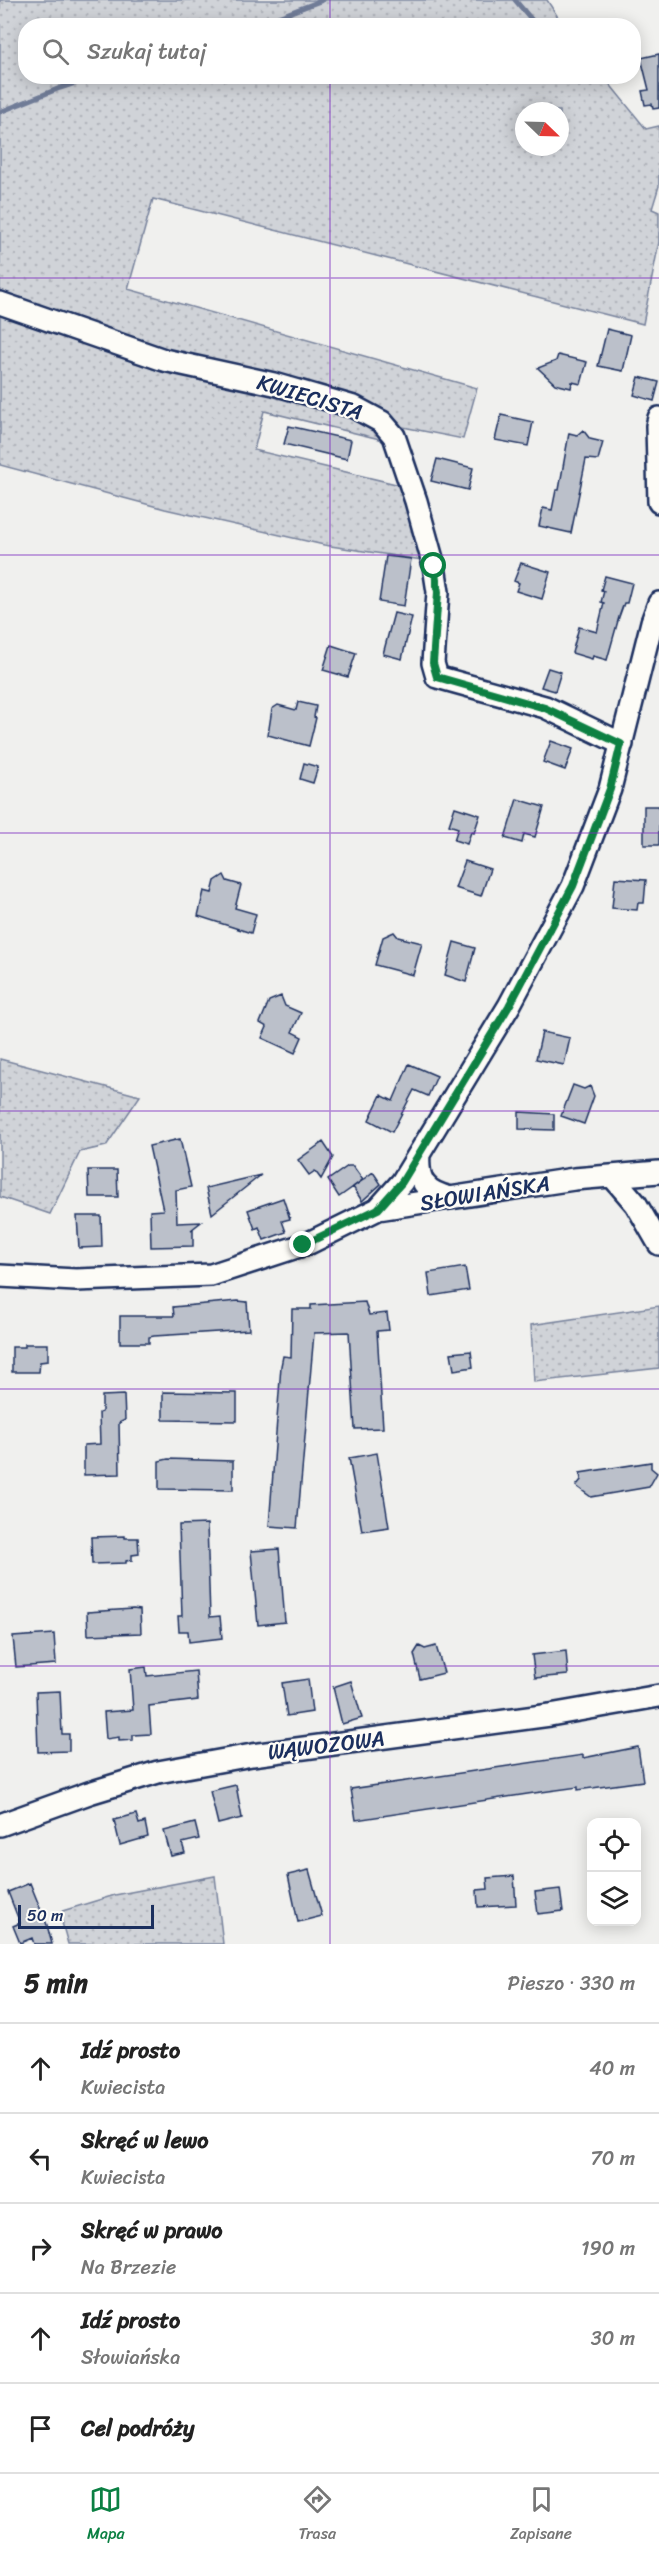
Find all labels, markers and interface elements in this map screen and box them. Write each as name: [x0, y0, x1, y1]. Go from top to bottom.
search box: [18, 18, 641, 84]
text: Szukaj tutaj: [87, 32, 206, 71]
icon: search: [39, 35, 72, 68]
north arrow: [515, 102, 569, 156]
street label: KWIECISTA: [252, 362, 368, 432]
route start: [420, 552, 446, 578]
street label: SŁOWIAŃSKA: [417, 1163, 553, 1223]
route end: [289, 1231, 315, 1257]
street label: WĄWOZOWA: [265, 1719, 387, 1771]
map controls: [587, 1818, 641, 1926]
button: locate: [587, 1818, 641, 1872]
button: layers: [587, 1872, 641, 1926]
text: 50 m: [27, 1901, 63, 1930]
scale bar: [18, 1902, 154, 1930]
text: 5 min: [24, 1960, 88, 2006]
text: Pieszo · 330 m: [508, 1966, 635, 2001]
text: Idź prosto: [81, 2031, 180, 2070]
text: 40 m: [589, 2051, 635, 2086]
icon: ahead: [24, 2052, 57, 2085]
text: Kwiecista: [81, 2070, 165, 2105]
text: Skręć w lewo: [81, 2121, 208, 2160]
text: 70 m: [590, 2141, 635, 2176]
icon: left: [24, 2142, 57, 2175]
text: Kwiecista: [81, 2160, 165, 2195]
text: Skręć w prawo: [81, 2211, 223, 2250]
text: 190 m: [581, 2231, 635, 2266]
icon: right: [24, 2232, 57, 2265]
text: Na Brzezie: [81, 2250, 176, 2285]
text: Idź prosto: [81, 2301, 180, 2340]
text: 30 m: [591, 2321, 635, 2356]
icon: ahead: [24, 2322, 57, 2355]
text: Słowiańska: [81, 2340, 180, 2375]
text: Cel podróży: [81, 2409, 194, 2448]
icon: arrive: [24, 2412, 57, 2445]
tab: Mapa: [87, 2483, 125, 2548]
tab: Trasa: [299, 2483, 336, 2548]
tab: Zapisane: [510, 2483, 572, 2548]

